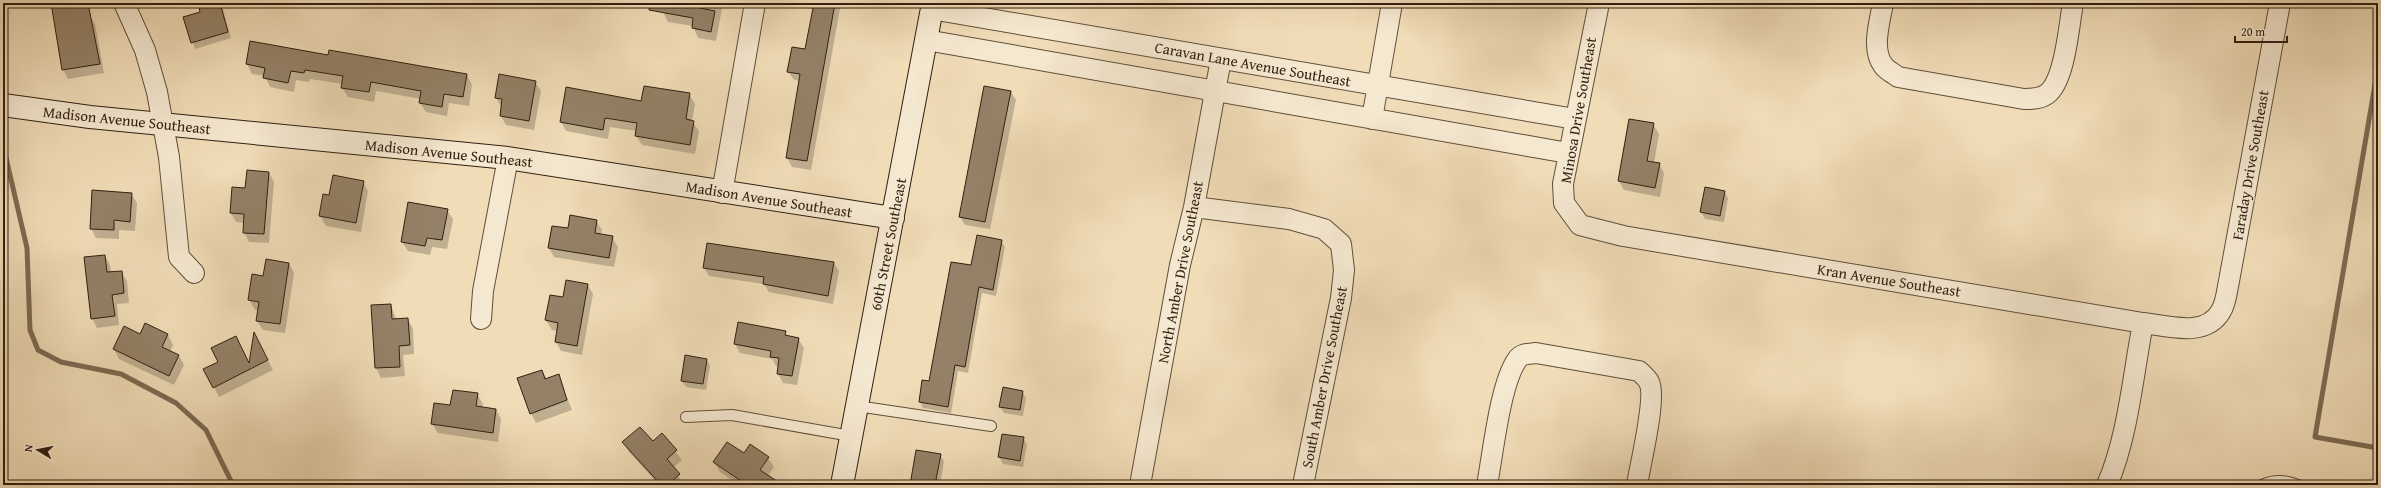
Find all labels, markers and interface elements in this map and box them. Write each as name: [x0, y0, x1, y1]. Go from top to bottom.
scale bar: [2235, 18, 2287, 44]
text: 20 m: [2241, 23, 2265, 40]
street label: Minosa Drive Southeast: [1555, 35, 1601, 185]
street label: Caravan Lane Avenue Southeast: [1153, 36, 1353, 92]
street label: Faraday Drive Southeast: [2226, 88, 2274, 242]
street label: Madison Avenue Southeast: [42, 101, 213, 139]
street label: Madison Avenue Southeast: [364, 134, 535, 172]
street label: Madison Avenue Southeast: [684, 175, 855, 223]
street label: 60th Street Southeast: [865, 175, 911, 312]
street label: North Amber Drive Southeast: [1152, 178, 1208, 365]
street label: Kran Avenue Southeast: [1816, 258, 1963, 302]
street label: South Amber Drive Southeast: [1296, 284, 1352, 470]
north arrow: [18, 430, 58, 470]
text: N: [20, 443, 37, 453]

